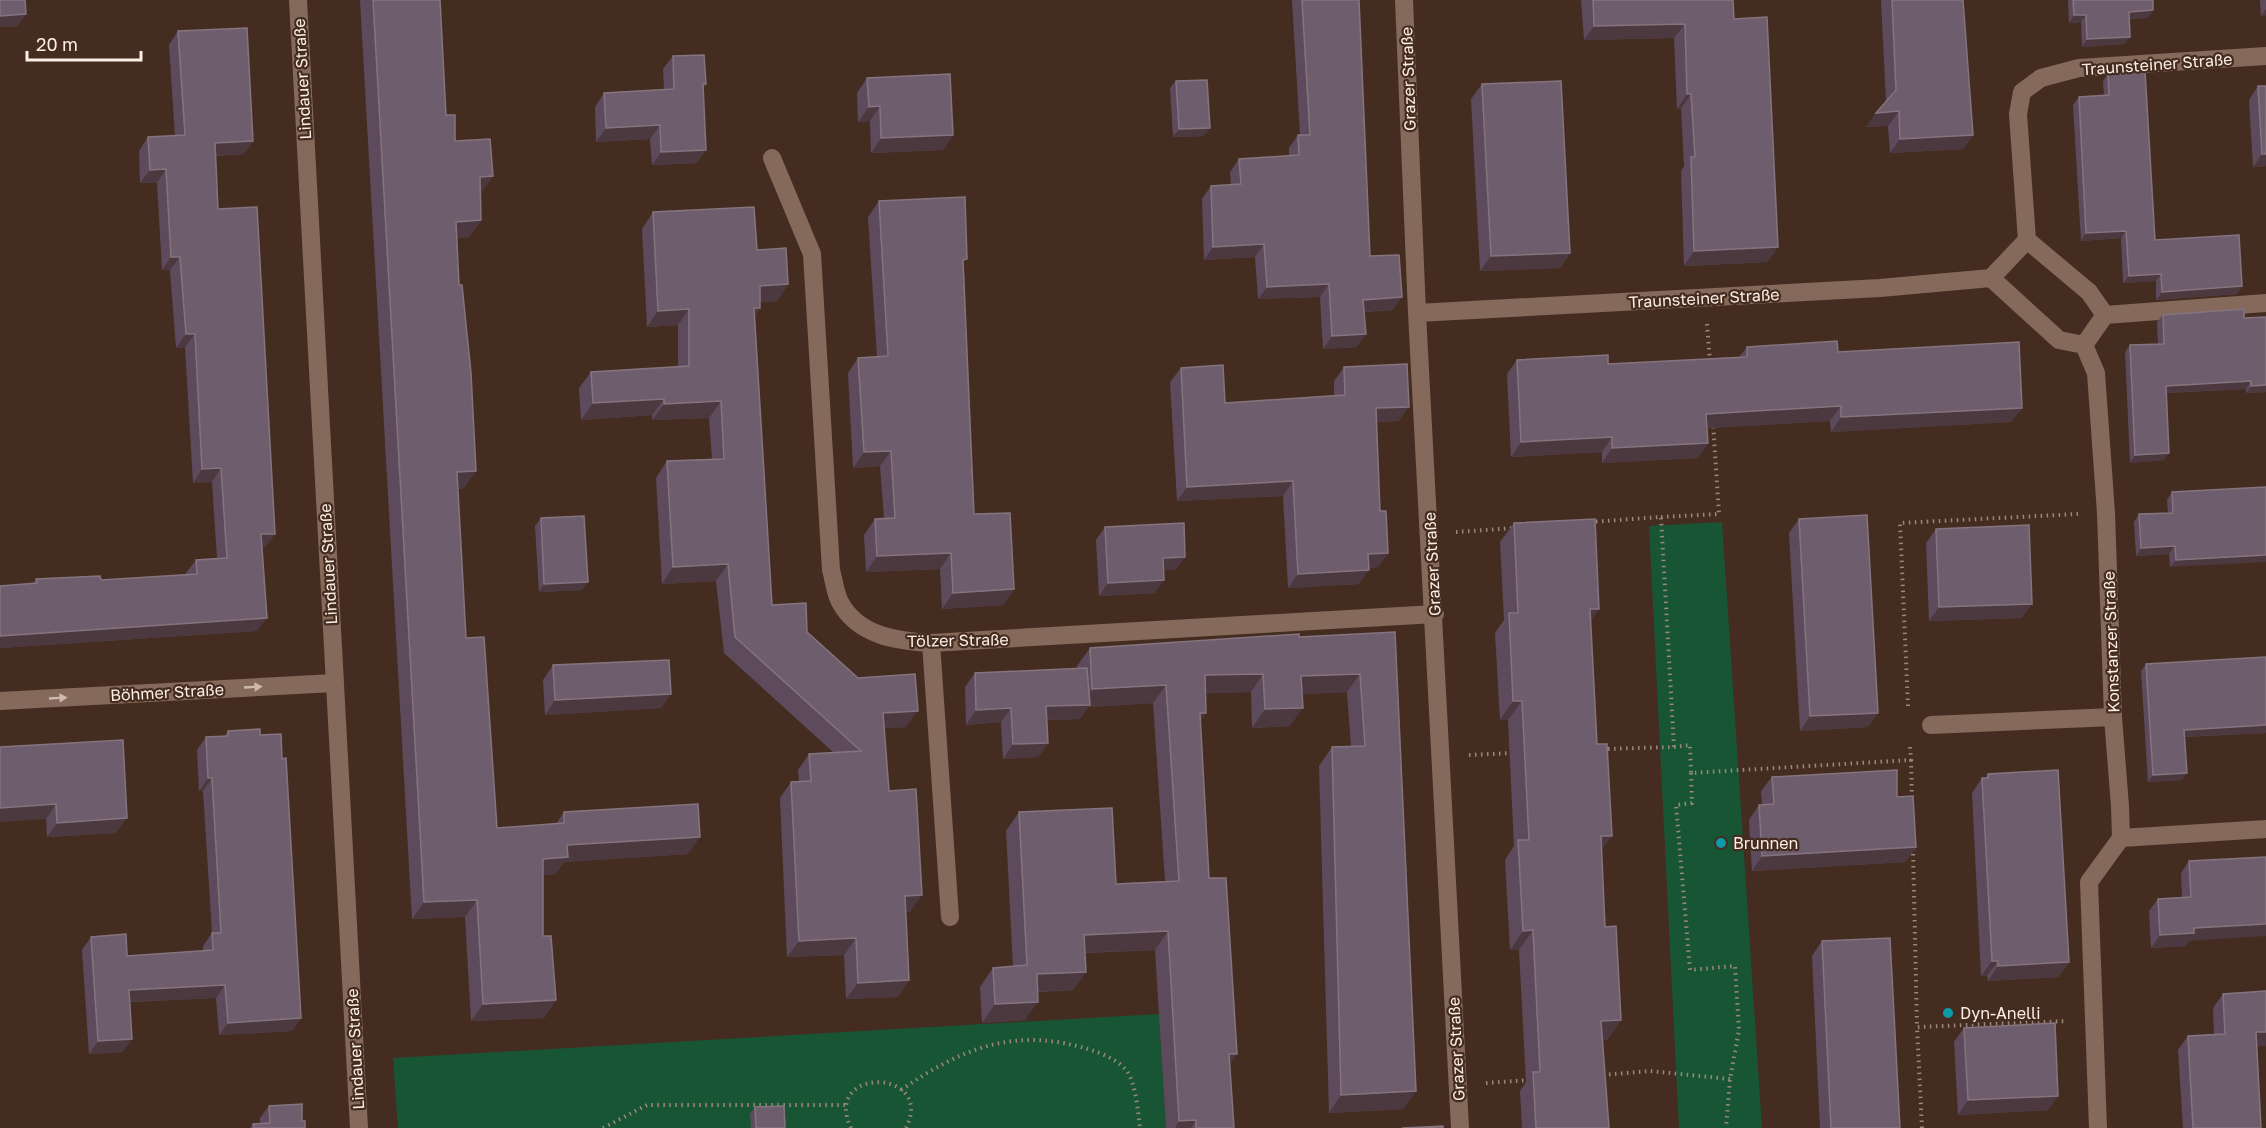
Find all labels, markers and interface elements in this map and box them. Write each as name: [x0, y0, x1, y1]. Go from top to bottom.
street label: Lindauer Straße: [289, 18, 315, 140]
scale bar: [27, 24, 141, 62]
street label: Grazer Straße: [1396, 27, 1420, 131]
text: 20 m: [36, 33, 78, 55]
street label: Traunsteiner Straße: [2081, 49, 2233, 79]
street label: Traunsteiner Straße: [1628, 284, 1780, 312]
street label: Lindauer Straße: [315, 503, 341, 625]
street label: Grazer Straße: [1419, 512, 1445, 616]
street label: Konstanzer Straße: [2099, 571, 2123, 713]
street label: Tölzer Straße: [907, 629, 1009, 651]
street label: Böhmer Straße: [110, 679, 224, 705]
one-way arrow: [244, 683, 263, 692]
one-way arrow: [49, 693, 68, 702]
place label: Brunnen: [1733, 833, 1798, 853]
marker: Brunnen: [1714, 836, 1728, 850]
street label: Lindauer Straße: [342, 988, 368, 1110]
street label: Grazer Straße: [1443, 997, 1469, 1101]
place label: Dyn-Anelli: [1960, 1003, 2040, 1023]
marker: Dyn-Anelli: [1941, 1006, 1955, 1020]

